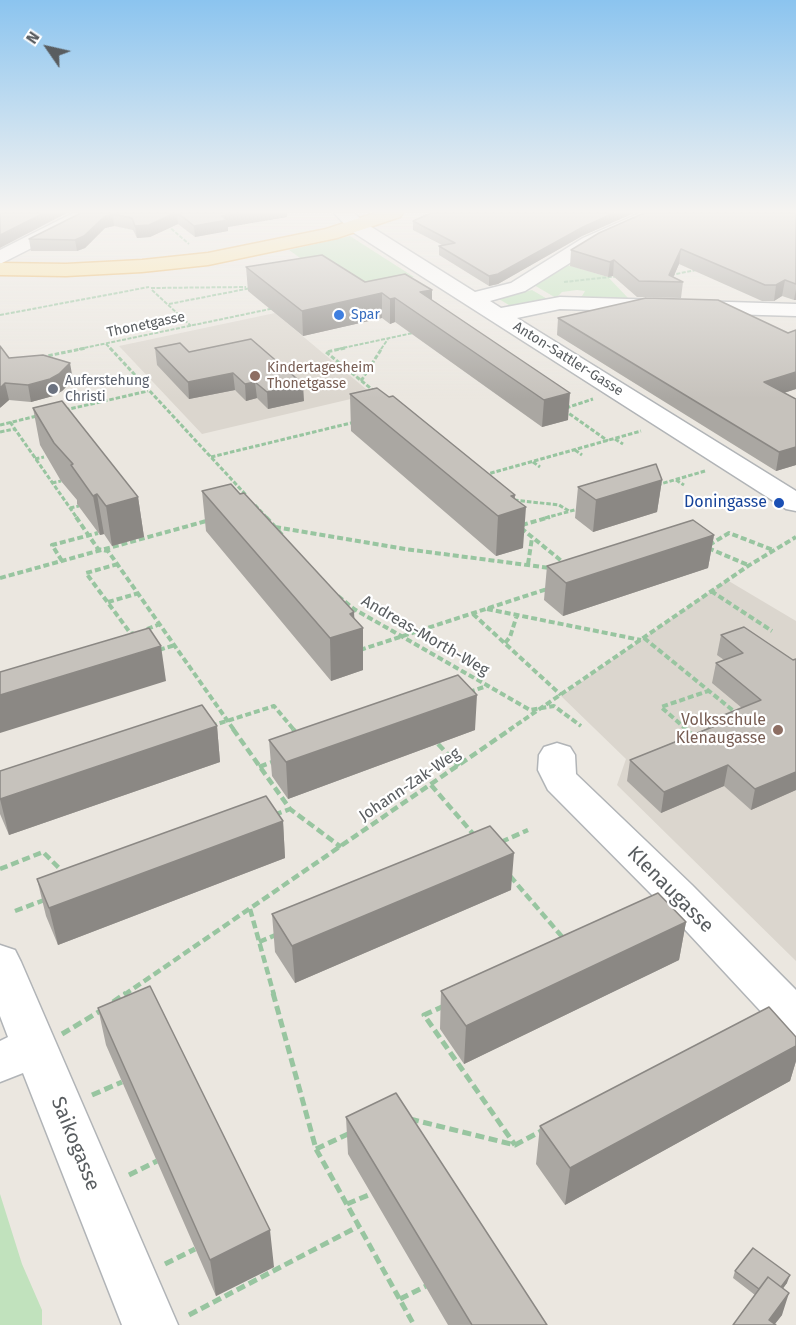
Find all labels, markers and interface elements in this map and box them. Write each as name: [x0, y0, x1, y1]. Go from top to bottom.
north arrow: [18, 18, 78, 78]
text: N: [22, 28, 44, 47]
place label: Spar: [351, 307, 380, 323]
marker: Spar: [332, 308, 346, 322]
street label: Thonetgasse: [105, 309, 187, 341]
street label: Anton-Sattler-Gasse: [510, 318, 626, 400]
place label: Kindertagesheim Thonetgasse: [267, 360, 374, 392]
marker: Kindertagesheim Thonetgasse: [248, 369, 262, 383]
place label: Auferstehung Christi: [65, 373, 149, 406]
marker: Auferstehung Christi: [46, 382, 60, 396]
place label: Doningasse: [684, 493, 767, 513]
marker: Doningasse: [772, 496, 786, 510]
street label: Andreas-Morth-Weg: [358, 592, 492, 680]
place label: Volksschule Klenaugasse: [676, 711, 766, 749]
marker: Volksschule Klenaugasse: [771, 723, 785, 737]
street label: Johann-Zak-Weg: [356, 744, 464, 826]
street label: Klenaugasse: [622, 842, 718, 938]
street label: Saikogasse: [45, 1093, 105, 1195]

